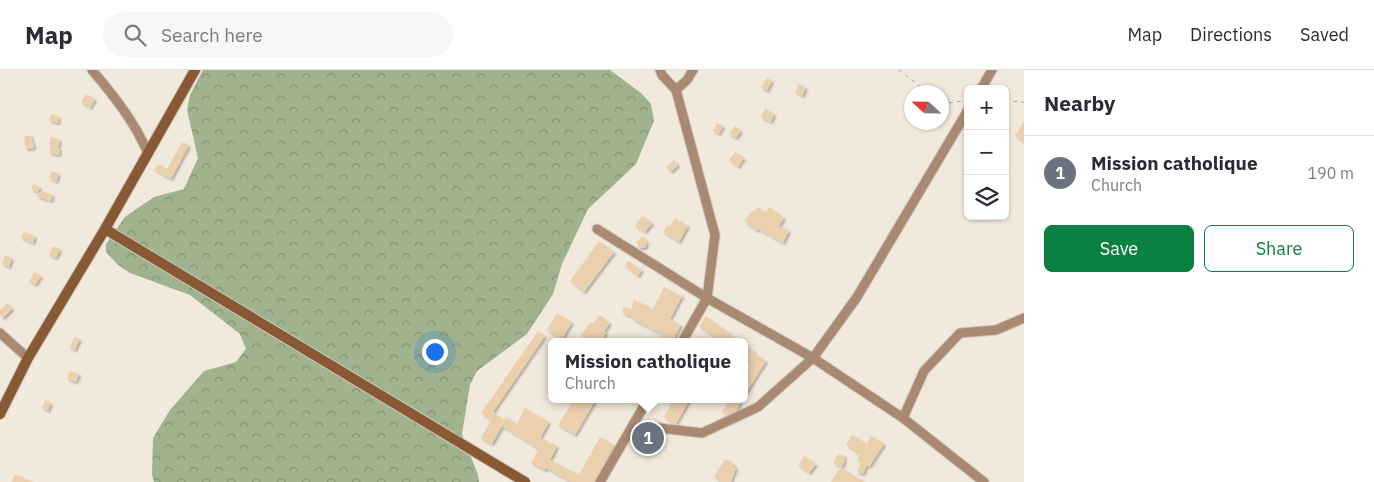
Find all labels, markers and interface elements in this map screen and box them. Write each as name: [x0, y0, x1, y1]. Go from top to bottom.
search box: [103, 12, 453, 57]
text: Map: [25, 19, 73, 51]
icon: search: [121, 21, 149, 49]
text: Search here: [161, 23, 263, 47]
text: Map: [1127, 23, 1162, 46]
text: Directions: [1190, 23, 1272, 46]
text: Saved: [1300, 23, 1349, 46]
north arrow: [904, 85, 949, 130]
map controls: [964, 85, 1009, 220]
button: +: [964, 85, 1009, 130]
text: Nearby: [1044, 89, 1115, 117]
button: −: [964, 130, 1009, 175]
text: Mission catholique: [1091, 151, 1258, 175]
text: 1: [1055, 163, 1065, 183]
text: 190 m: [1307, 163, 1354, 183]
button: layers: [964, 175, 1009, 220]
text: Church: [1091, 175, 1142, 195]
button: Save: [1044, 225, 1194, 272]
button: Share: [1204, 225, 1354, 272]
popup: [548, 338, 748, 403]
your location: [422, 339, 448, 365]
text: Mission catholique: [565, 349, 731, 373]
text: Church: [565, 373, 616, 393]
pin: 1: [632, 419, 664, 457]

